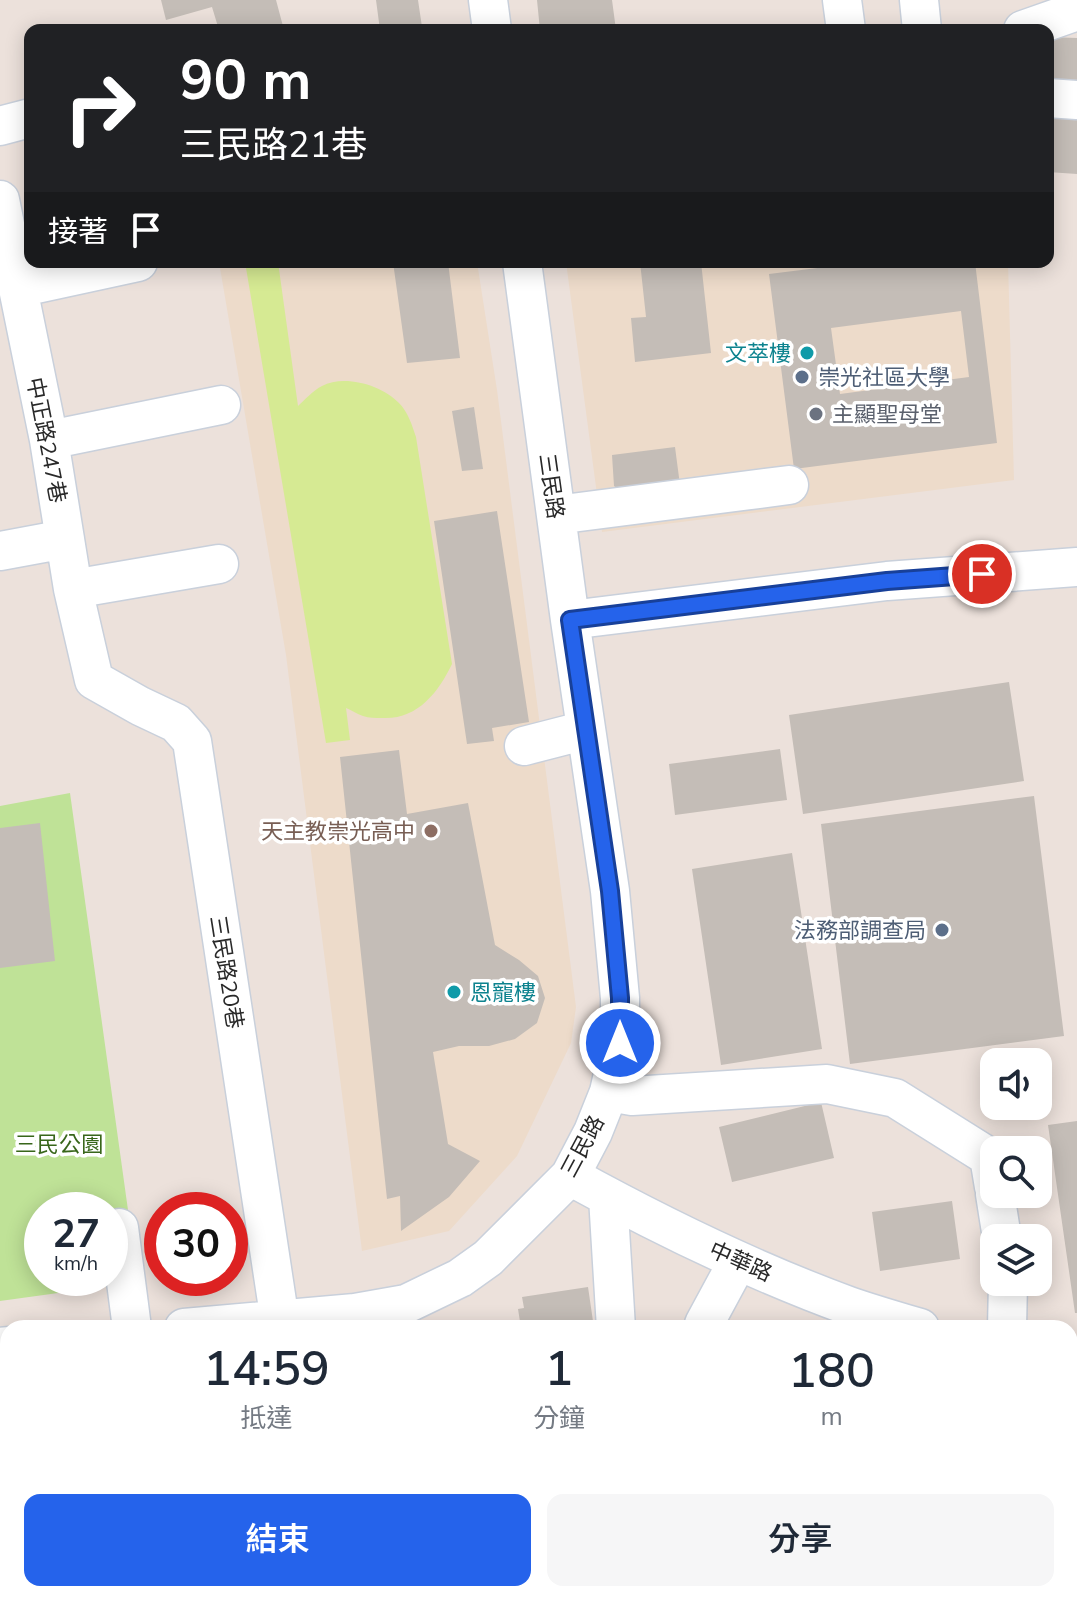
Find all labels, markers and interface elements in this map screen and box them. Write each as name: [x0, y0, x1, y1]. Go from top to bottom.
text: 90 m: [180, 42, 311, 119]
icon: right: [48, 56, 152, 160]
text: 三民路21巷: [180, 121, 367, 170]
icon: arrive: [124, 208, 168, 252]
text: 接著: [48, 212, 108, 253]
place label: 文萃樓: [725, 339, 791, 369]
marker: 文萃樓: [798, 344, 816, 362]
place label: 崇光社區大學: [818, 363, 950, 393]
marker: 崇光社區大學: [793, 368, 811, 386]
street label: 中正路247巷: [19, 375, 73, 506]
place label: 主顯聖母堂: [832, 400, 942, 430]
marker: 主顯聖母堂: [807, 405, 825, 423]
street label: 三民路: [532, 451, 570, 521]
pin: [948, 540, 1016, 608]
icon: arrive: [960, 552, 1004, 596]
place label: 天主教崇光高中: [261, 817, 415, 847]
marker: 天主教崇光高中: [422, 822, 440, 840]
street label: 三民路20巷: [202, 913, 250, 1031]
place label: 法務部調查局: [794, 916, 926, 946]
marker: 法務部調查局: [933, 921, 951, 939]
place label: 恩寵樓: [470, 978, 536, 1008]
marker: 恩寵樓: [445, 983, 463, 1001]
position arrow: [578, 1001, 662, 1085]
map controls: [980, 1048, 1052, 1296]
button: sound: [980, 1048, 1052, 1120]
street label: 三民路: [554, 1110, 612, 1183]
park label: 三民公園: [15, 1130, 103, 1160]
button: search: [980, 1136, 1052, 1208]
speed limit sign: 30: [144, 1192, 248, 1296]
text: 27: [52, 1207, 100, 1261]
button: layers: [980, 1224, 1052, 1296]
street label: 中華路: [704, 1235, 777, 1289]
text: km/h: [54, 1250, 98, 1277]
text: 14:59: [203, 1336, 330, 1402]
text: 1: [545, 1336, 573, 1402]
text: 180: [788, 1338, 875, 1404]
text: m: [820, 1399, 843, 1434]
text: 抵達: [241, 1401, 293, 1436]
text: 分鐘: [533, 1401, 585, 1436]
button: 結束: [24, 1494, 531, 1586]
button: 分享: [547, 1494, 1054, 1586]

